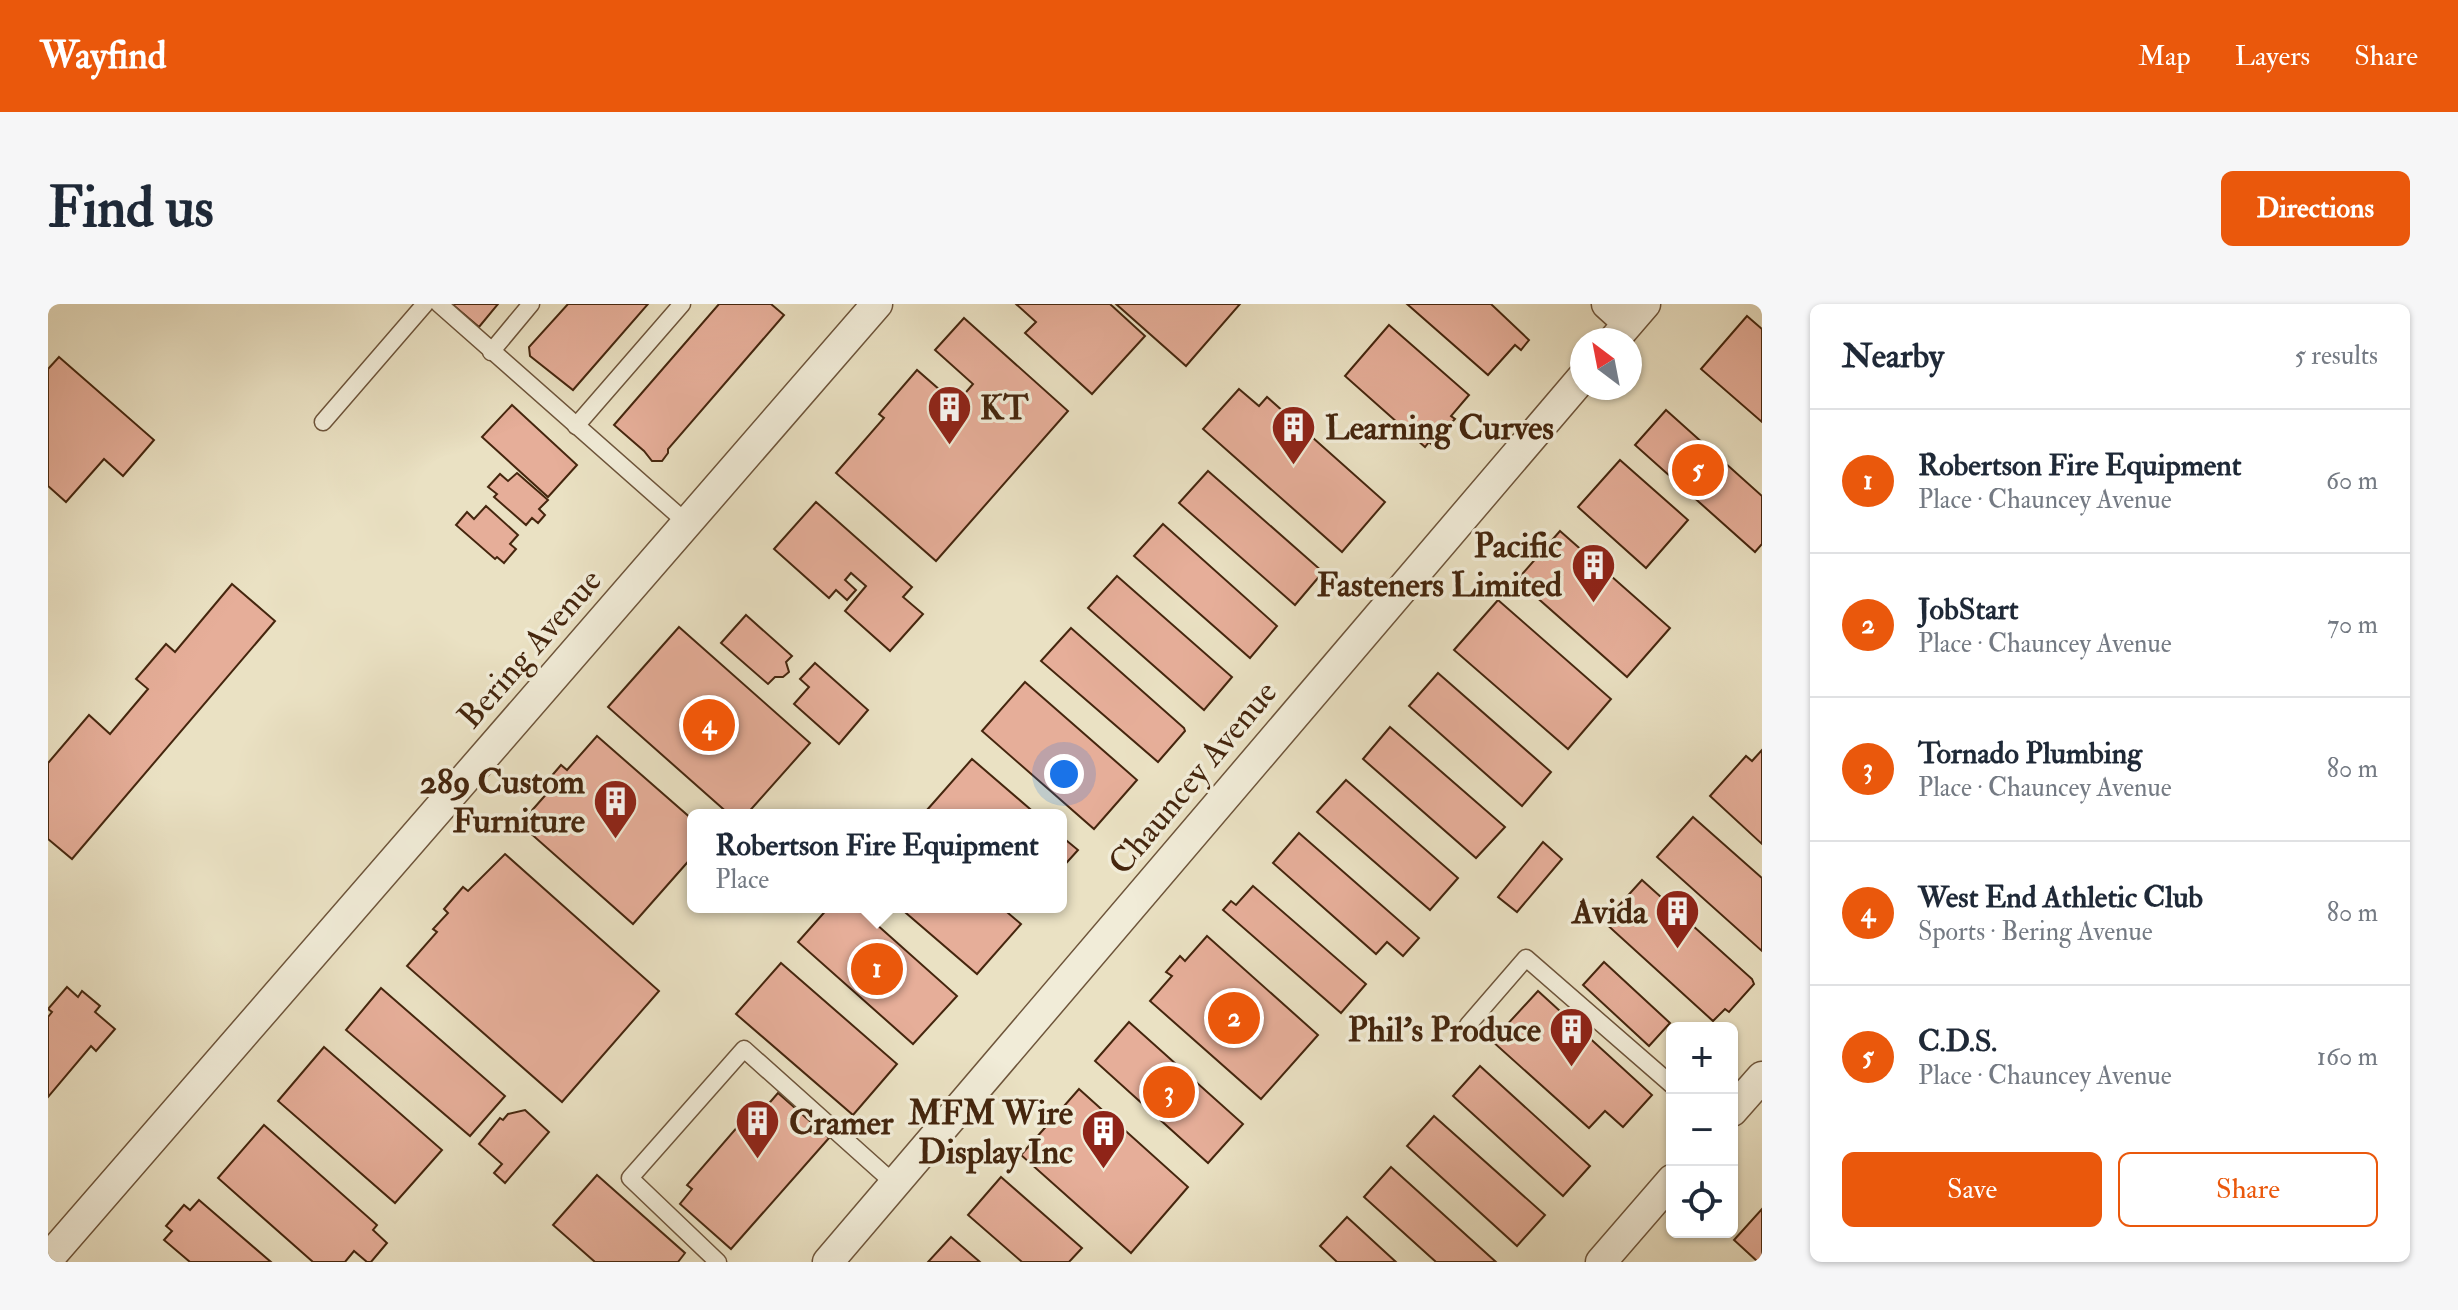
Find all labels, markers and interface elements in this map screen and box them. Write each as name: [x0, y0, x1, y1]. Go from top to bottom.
text: Wayfind: [40, 32, 166, 80]
text: Map: [2138, 39, 2191, 74]
text: Layers: [2235, 39, 2310, 74]
text: Share: [2354, 39, 2418, 74]
button: Directions: [2221, 171, 2410, 246]
text: Find us: [48, 173, 214, 244]
north arrow: [1570, 328, 1642, 400]
text: Nearby: [1842, 335, 1944, 378]
text: 5 results: [2294, 340, 2378, 372]
building icon: KT: [925, 383, 973, 446]
place label: KT: [980, 387, 1029, 430]
building icon: Learning Curves: [1270, 403, 1318, 466]
place label: Learning Curves: [1325, 407, 1554, 450]
pin: 5: [1672, 440, 1724, 500]
text: Robertson Fire Equipment: [1918, 447, 2241, 484]
text: 1: [1863, 465, 1873, 497]
text: 60 m: [2326, 465, 2378, 497]
text: Place · Chauncey Avenue: [1918, 484, 2172, 516]
place label: Pacific Fasteners Limited: [1317, 525, 1562, 607]
building icon: Pacific Fasteners Limited: [1569, 541, 1617, 604]
street label: Bering Avenue: [449, 560, 611, 738]
text: JobStart: [1918, 591, 2018, 628]
text: 2: [1861, 609, 1875, 641]
text: 70 m: [2327, 609, 2378, 641]
text: Place · Chauncey Avenue: [1918, 628, 2172, 660]
street label: Chauncey Avenue: [1099, 672, 1287, 884]
pin: 4: [683, 695, 735, 755]
text: Tornado Plumbing: [1918, 735, 2142, 772]
text: 3: [1863, 753, 1873, 785]
text: 80 m: [2327, 753, 2378, 785]
your location: [1044, 754, 1084, 794]
place label: 289 Custom Furniture: [420, 761, 586, 843]
text: Place · Chauncey Avenue: [1918, 772, 2172, 804]
building icon: 289 Custom Furniture: [592, 777, 640, 840]
popup: [687, 809, 1067, 913]
text: Robertson Fire Equipment: [715, 827, 1039, 864]
text: Place: [715, 864, 769, 896]
text: West End Athletic Club: [1918, 879, 2203, 916]
building icon: Avida: [1654, 887, 1702, 950]
place label: Avida: [1570, 891, 1648, 934]
text: 4: [1861, 897, 1875, 929]
text: 80 m: [2327, 897, 2378, 929]
text: Sports · Bering Avenue: [1918, 916, 2153, 948]
pin: 1: [851, 939, 903, 999]
pin: 2: [1208, 988, 1260, 1048]
building icon: Phil’s Produce: [1548, 1005, 1596, 1068]
place label: Phil’s Produce: [1348, 1009, 1542, 1052]
map controls: [1666, 1022, 1738, 1238]
button: +: [1666, 1022, 1738, 1094]
text: C.D.S.: [1918, 1023, 1997, 1060]
text: 5: [1862, 1041, 1874, 1073]
text: 160 m: [2317, 1041, 2378, 1073]
text: Place · Chauncey Avenue: [1918, 1060, 2172, 1092]
pin: 3: [1143, 1062, 1195, 1122]
place label: MFM Wire Display Inc: [907, 1092, 1074, 1174]
button: −: [1666, 1094, 1738, 1166]
building icon: Cramer: [734, 1098, 782, 1161]
place label: Cramer: [789, 1102, 895, 1145]
building icon: MFM Wire Display Inc: [1080, 1108, 1128, 1171]
button: Save: [1842, 1152, 2102, 1227]
button: Share: [2118, 1152, 2378, 1227]
button: locate: [1666, 1166, 1738, 1238]

